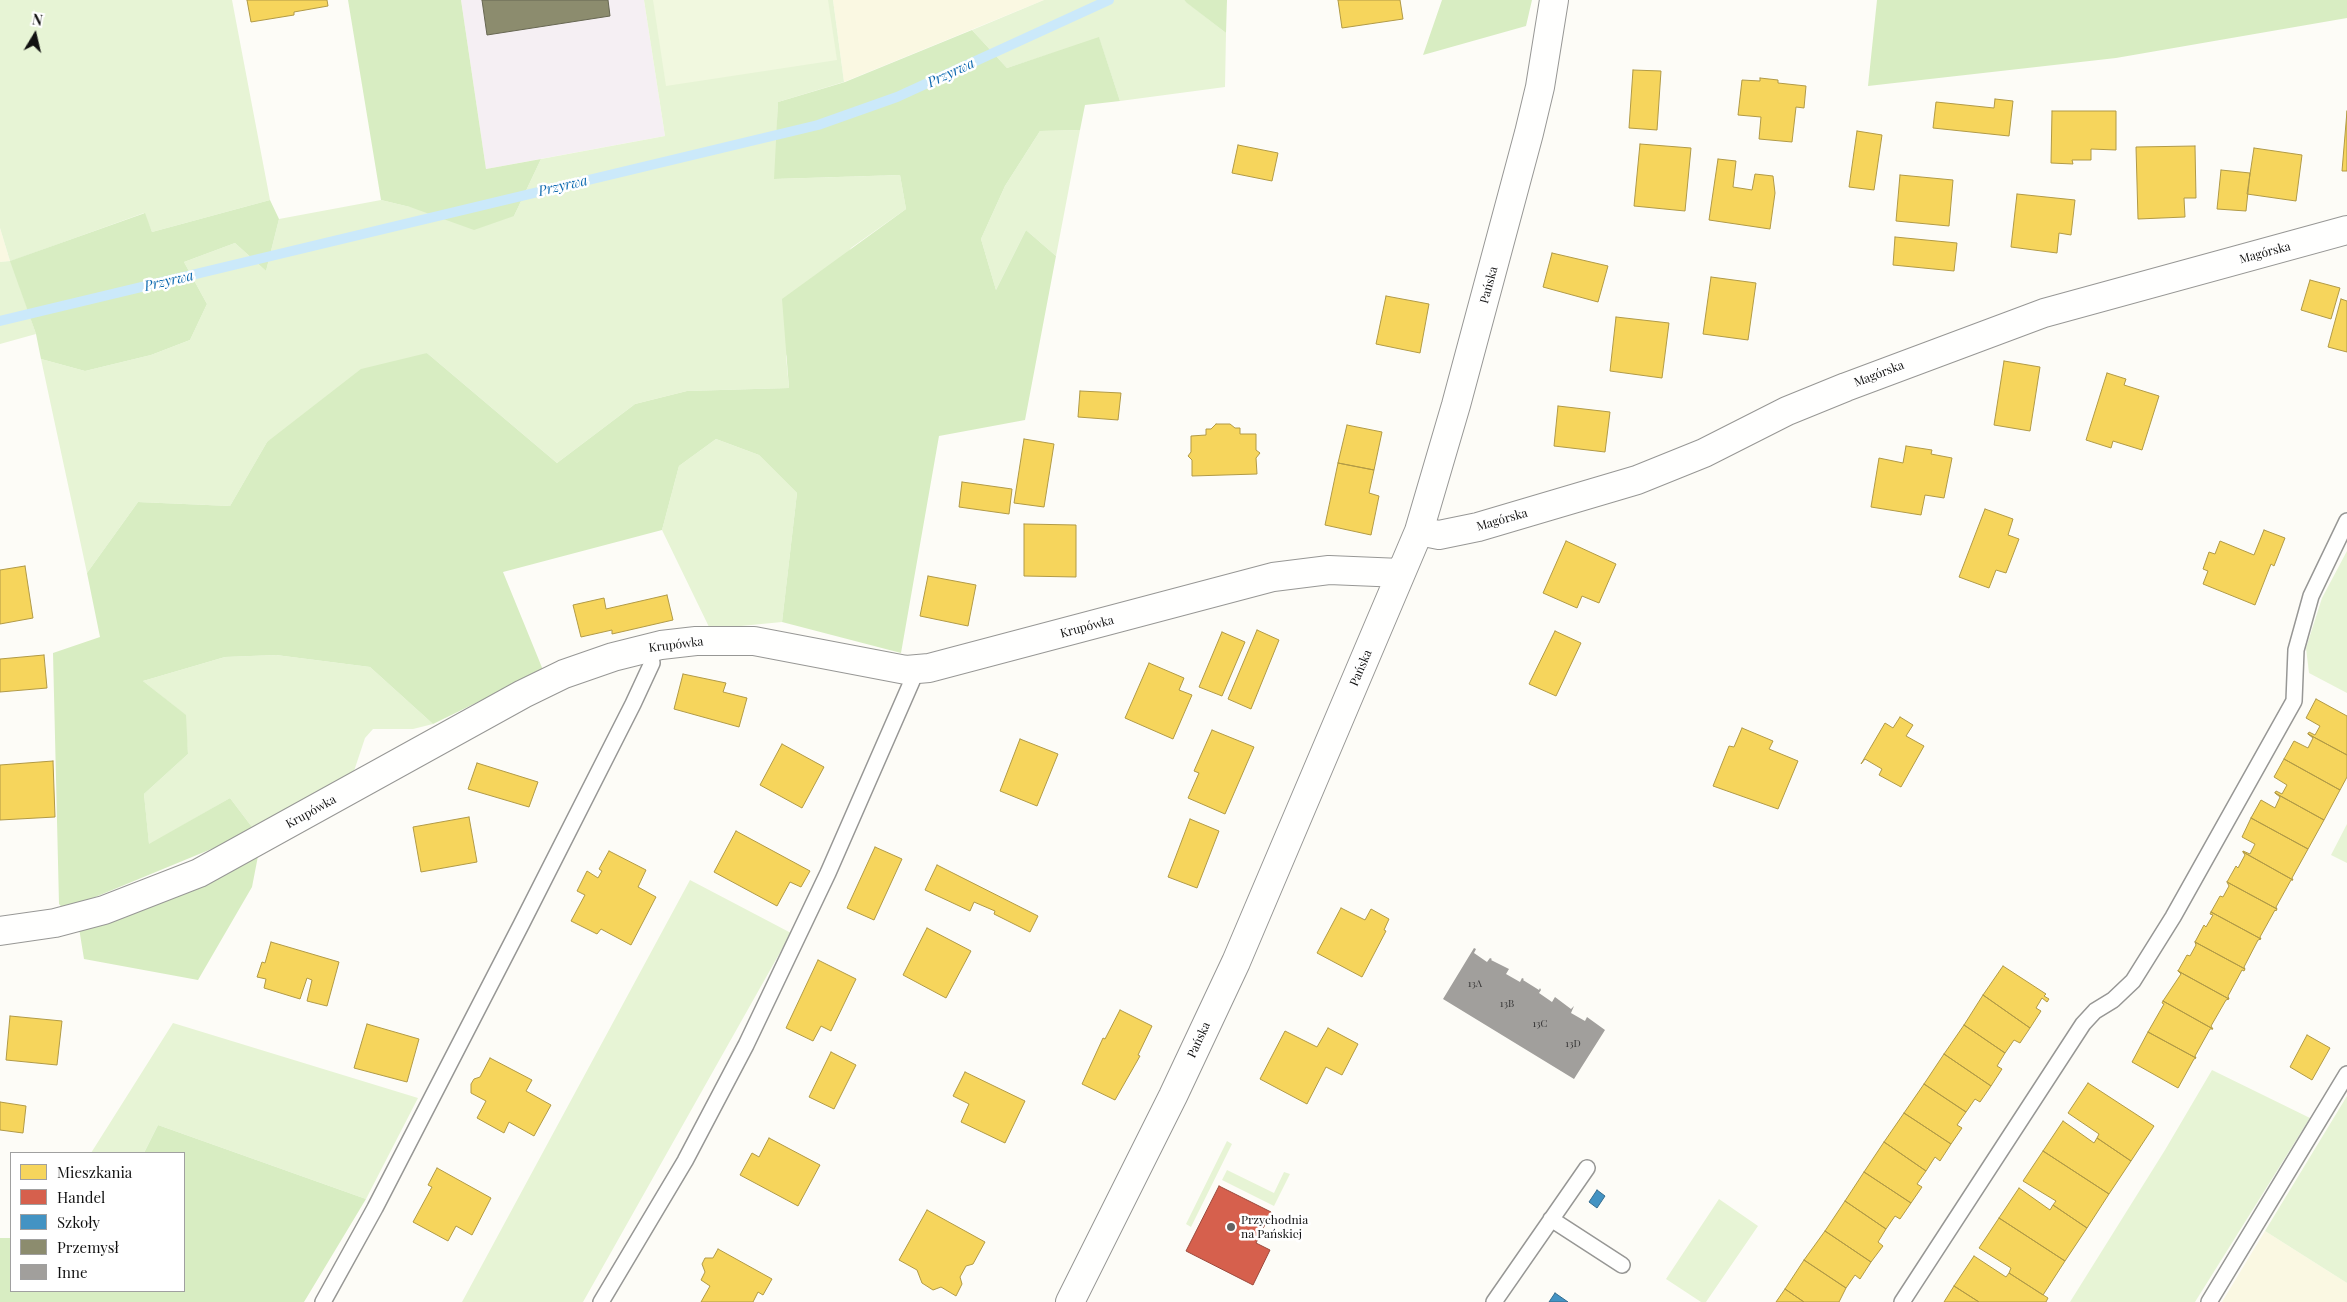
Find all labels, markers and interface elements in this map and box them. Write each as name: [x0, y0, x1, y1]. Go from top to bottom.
north arrow: [10, 10, 60, 60]
text: N: [31, 10, 44, 30]
water label: Przyrwa: [925, 55, 977, 91]
water label: Przyrwa: [537, 172, 589, 200]
street label: Magórska: [2238, 239, 2292, 267]
street label: Pańska: [1477, 265, 1501, 305]
water label: Przyrwa: [143, 267, 195, 295]
street label: Magórska: [1852, 358, 1906, 390]
street label: Magórska: [1475, 506, 1529, 534]
street label: Krupówka: [1059, 613, 1115, 641]
street label: Krupówka: [648, 635, 704, 655]
street label: Pańska: [1347, 648, 1375, 688]
street label: Krupówka: [283, 792, 339, 832]
house number: 13A: [1468, 978, 1482, 990]
house number: 13B: [1500, 998, 1514, 1010]
house number: 13C: [1533, 1018, 1547, 1030]
street label: Pańska: [1184, 1020, 1214, 1060]
house number: 13D: [1565, 1038, 1581, 1050]
legend: [10, 1152, 185, 1292]
text: Mieszkania: [57, 1162, 132, 1182]
text: Handel: [57, 1187, 105, 1207]
text: Szkoły: [57, 1212, 100, 1232]
place label: Przychodnia na Pańskiej: [1241, 1213, 1308, 1241]
marker: Przychodnia na Pańskiej: [1225, 1221, 1237, 1233]
text: Przemysł: [57, 1237, 119, 1257]
text: Inne: [57, 1262, 88, 1282]

